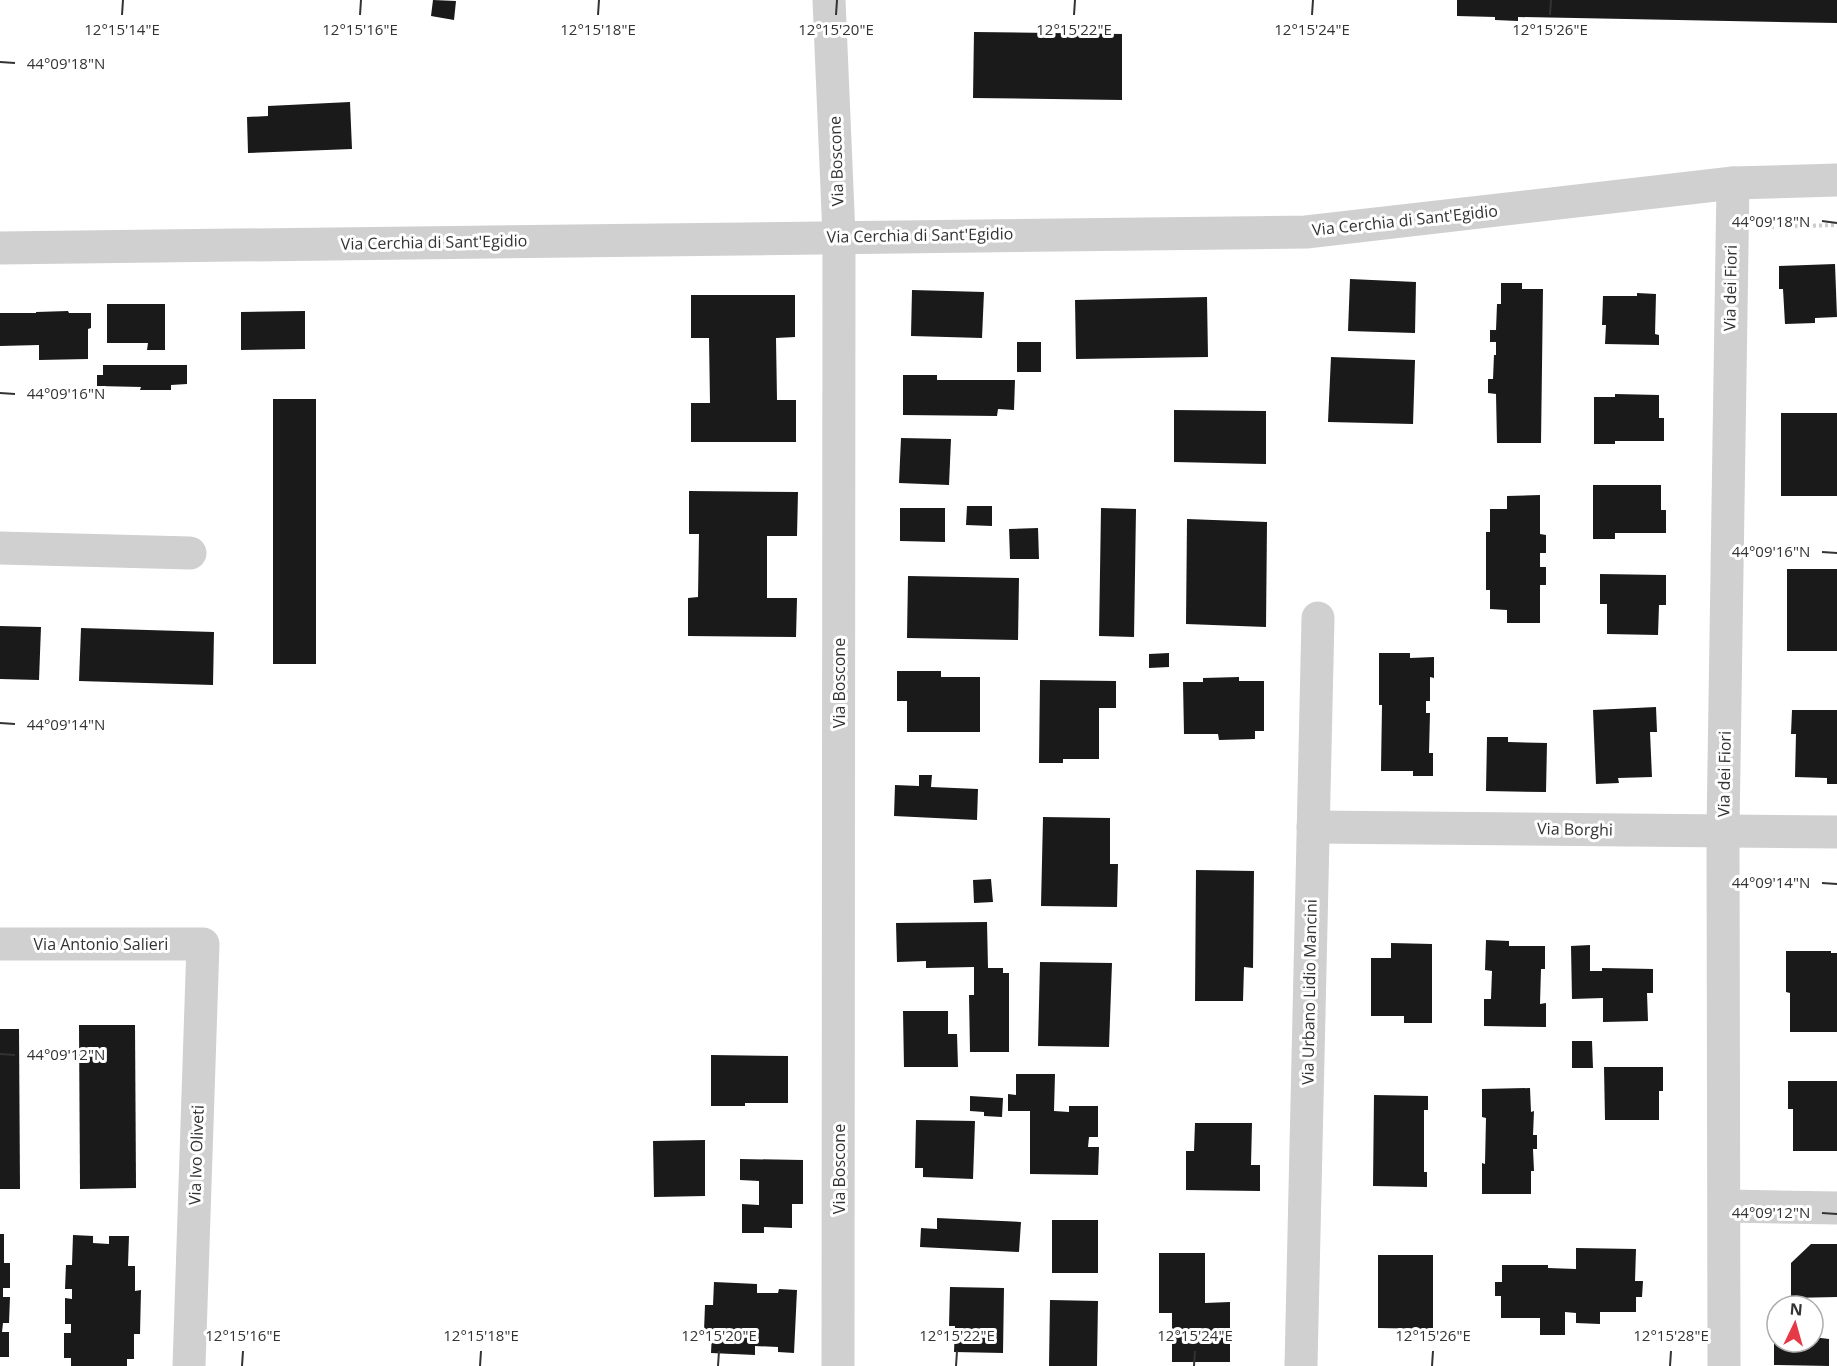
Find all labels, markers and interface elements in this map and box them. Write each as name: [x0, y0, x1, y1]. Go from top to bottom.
text: 12°15'14"E: [84, 19, 160, 39]
text: 12°15'16"E: [322, 19, 398, 39]
text: 12°15'18"E: [560, 19, 636, 39]
text: 12°15'20"E: [798, 19, 874, 39]
text: 12°15'22"E: [1036, 19, 1112, 39]
text: 12°15'24"E: [1274, 19, 1350, 39]
text: 12°15'26"E: [1512, 19, 1588, 39]
text: 44°09'18"N: [27, 53, 105, 73]
street label: Via Boscone: [823, 115, 849, 207]
street label: Via Cerchia di Sant'Egidio: [1311, 199, 1499, 241]
text: 44°09'18"N: [1732, 211, 1810, 231]
street label: Via Cerchia di Sant'Egidio: [827, 222, 1013, 248]
street label: Via Cerchia di Sant'Egidio: [341, 229, 527, 255]
street label: Via dei Fiori: [1718, 245, 1742, 331]
text: 44°09'16"N: [27, 383, 105, 403]
text: 44°09'16"N: [1732, 541, 1810, 561]
street label: Via Boscone: [828, 638, 850, 728]
text: 44°09'14"N: [27, 714, 105, 734]
street label: Via dei Fiori: [1712, 731, 1736, 817]
street label: Via Borghi: [1537, 817, 1613, 841]
text: 44°09'14"N: [1732, 872, 1810, 892]
street label: Via Urbano Lidio Mancini: [1296, 899, 1322, 1085]
street label: Via Antonio Salieri: [34, 933, 168, 955]
text: 44°09'12"N: [27, 1044, 105, 1064]
street label: Via Ivo Oliveti: [183, 1105, 209, 1205]
street label: Via Boscone: [828, 1124, 850, 1214]
text: 44°09'12"N: [1732, 1202, 1810, 1222]
north arrow: [1765, 1294, 1825, 1354]
text: N: [1789, 1298, 1804, 1321]
text: 12°15'16"E: [205, 1325, 281, 1345]
text: 12°15'18"E: [443, 1325, 519, 1345]
text: 12°15'20"E: [681, 1325, 757, 1345]
text: 12°15'22"E: [919, 1325, 995, 1345]
text: 12°15'24"E: [1157, 1325, 1233, 1345]
text: 12°15'26"E: [1395, 1325, 1471, 1345]
text: 12°15'28"E: [1633, 1325, 1709, 1345]

